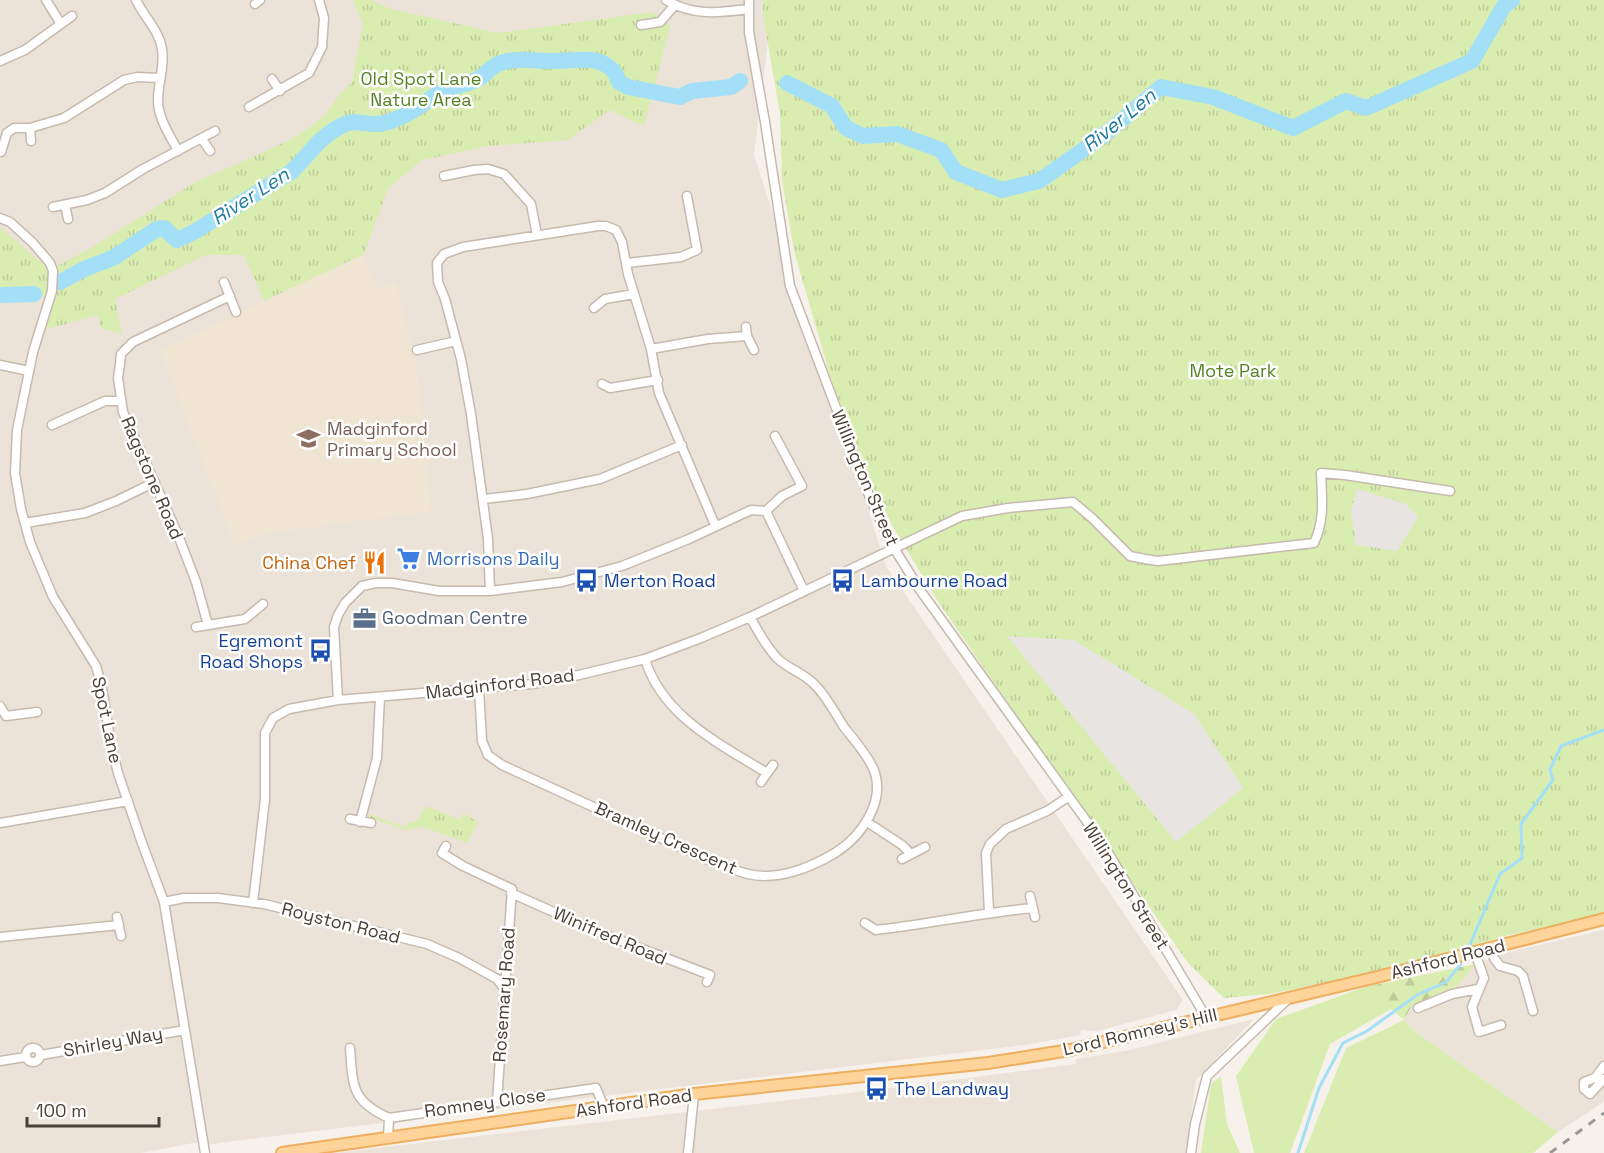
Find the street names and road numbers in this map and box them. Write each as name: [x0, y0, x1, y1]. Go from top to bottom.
street label: Willington Street: [826, 406, 905, 549]
street label: Ragstone Road: [116, 413, 189, 543]
street label: Madginford Road: [424, 663, 576, 704]
street label: Spot Lane: [87, 674, 128, 765]
street label: Bramley Crescent: [591, 796, 741, 879]
street label: Willington Street: [1078, 818, 1175, 954]
street label: Royston Road: [279, 897, 403, 948]
street label: Winifred Road: [550, 901, 670, 970]
street label: Rosemary Road: [487, 927, 520, 1063]
street label: Ashford Road: [1388, 933, 1507, 984]
street label: Lord Romney's Hill: [1060, 1003, 1219, 1060]
street label: Shirley Way: [61, 1021, 164, 1062]
street label: Romney Close: [423, 1083, 547, 1122]
street label: Ashford Road: [574, 1083, 694, 1122]

